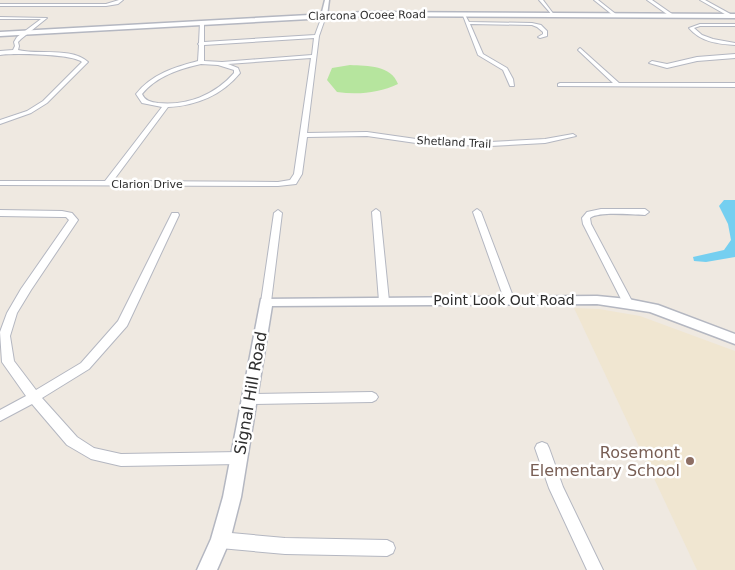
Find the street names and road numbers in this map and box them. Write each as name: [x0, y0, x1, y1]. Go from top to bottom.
street label: Clarcona Ocoee Road: [308, 8, 426, 23]
street label: Shetland Trail: [416, 134, 492, 151]
street label: Clarion Drive: [111, 178, 183, 191]
street label: Point Look Out Road: [433, 292, 575, 308]
street label: Signal Hill Road: [230, 330, 271, 456]

